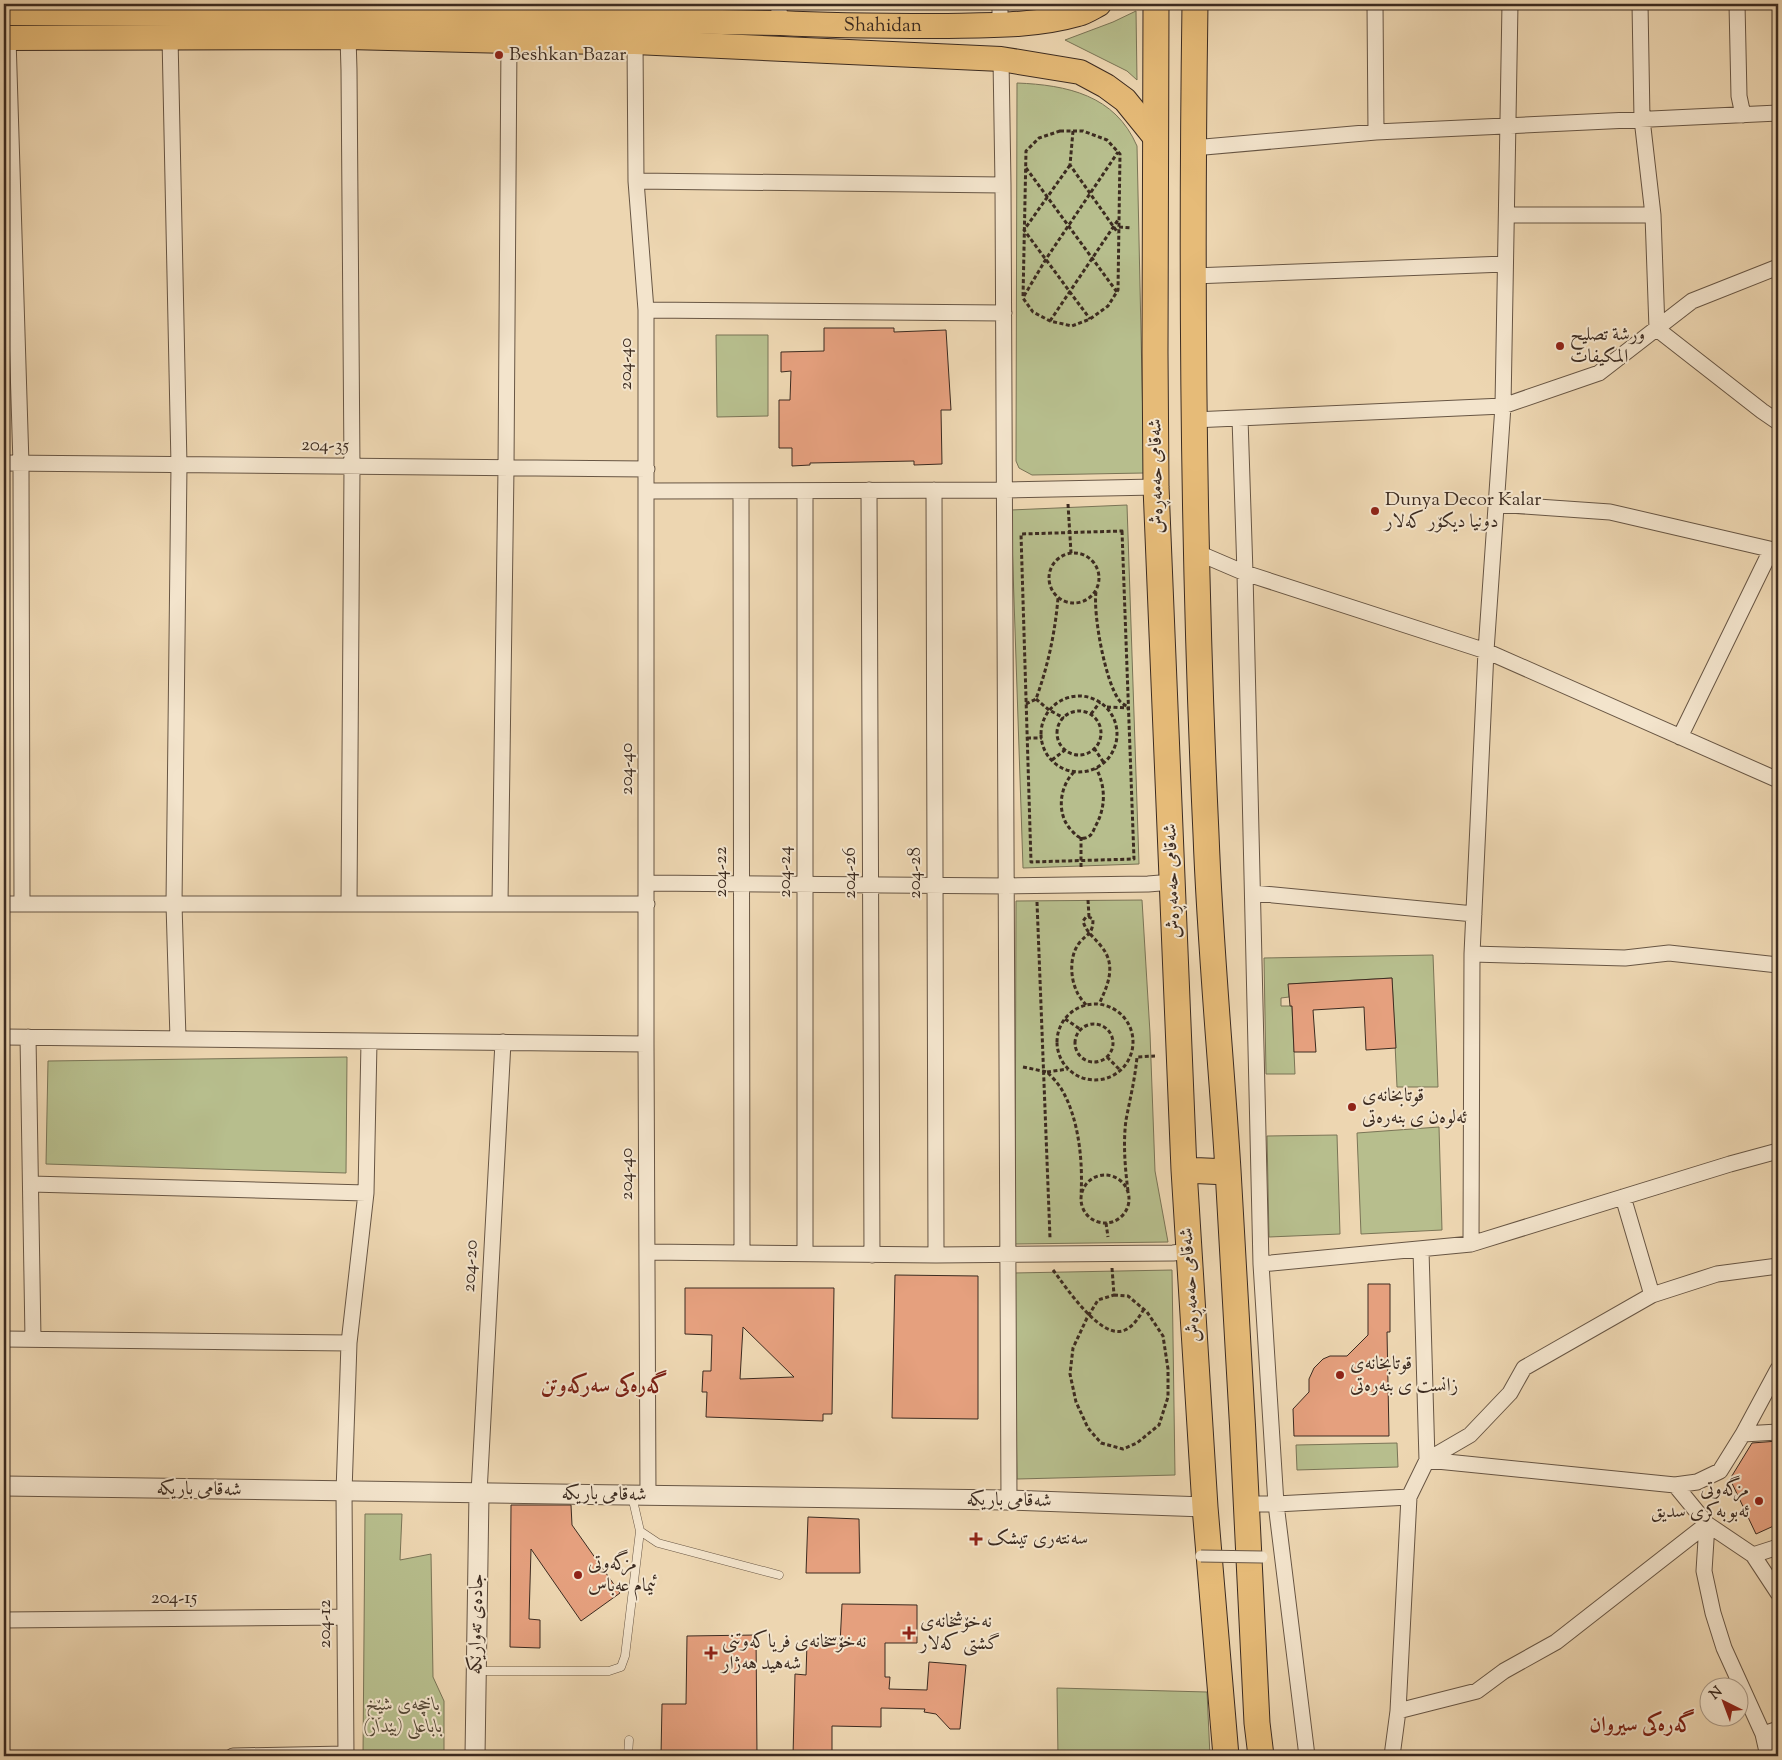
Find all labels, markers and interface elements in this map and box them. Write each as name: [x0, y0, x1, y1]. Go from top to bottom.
street label: Shahidan: [843, 12, 922, 39]
place label: Beshkan Bazar: [509, 42, 626, 69]
marker: Beshkan Bazar: [493, 49, 505, 61]
place label: ورشة تصليح المكيفات: [1570, 322, 1645, 371]
street label: 204-40: [613, 338, 640, 390]
marker: ورشة تصليح المكيفات: [1554, 340, 1566, 352]
street label: شەقامی حەمەڕەش: [1142, 418, 1172, 534]
street label: 204-35: [301, 432, 350, 460]
place label: Dunya Decor Kalar دونیا دیکۆر کەلار: [1383, 487, 1541, 536]
marker: Dunya Decor Kalar دونیا دیکۆر کەلار: [1369, 505, 1381, 517]
street label: 204-40: [614, 743, 641, 795]
street label: شەقامی حەمەڕەش: [1157, 823, 1189, 939]
street label: 204-24: [772, 845, 799, 898]
street label: 204-22: [708, 846, 735, 898]
street label: 204-26: [837, 847, 864, 899]
street label: 204-28: [902, 847, 929, 899]
place label: قوتابخانەی ئەلوەن ی بنەرەتی: [1362, 1083, 1467, 1132]
marker: قوتابخانەی ئەلوەن ی بنەرەتی: [1346, 1101, 1358, 1113]
street label: 204-40: [614, 1148, 641, 1200]
street label: شەقامی حەمەڕەش: [1174, 1227, 1208, 1343]
street label: 204-20: [456, 1239, 486, 1293]
place label: قوتابخانەی زانست ی بنەرەتی: [1350, 1351, 1458, 1400]
marker: قوتابخانەی زانست ی بنەرەتی: [1334, 1369, 1346, 1381]
district label: گەرەکی سەرکەوتن: [541, 1370, 667, 1402]
place label: مزگەوتی ئەبوبەکری سدیق: [1651, 1475, 1749, 1526]
street label: شەقامی باریکە: [156, 1476, 242, 1504]
street label: شەقامی باریکە: [561, 1481, 647, 1509]
street label: شەقامی باریکە: [966, 1487, 1052, 1515]
marker: مزگەوتی ئەبوبەکری سدیق: [1753, 1495, 1765, 1507]
place label: سەنتەری تیشک: [987, 1526, 1088, 1553]
marker: سەنتەری تیشک: [969, 1532, 983, 1546]
place label: مزگەوتی ئیمام عەباس: [588, 1549, 657, 1601]
marker: مزگەوتی ئیمام عەباس: [572, 1569, 584, 1581]
street label: جادەی تەوارێکە: [463, 1573, 491, 1675]
street label: 204-15: [151, 1585, 198, 1612]
street label: 204-12: [312, 1599, 339, 1649]
place label: نەخۆشخانەی گشتی کەلار: [918, 1609, 1000, 1658]
marker: نەخۆشخانەی گشتی کەلار: [902, 1626, 916, 1640]
place label: نەخۆسخانەی فریاکەوتنی شەهید هەژار: [720, 1629, 866, 1678]
marker: نەخۆسخانەی فریاکەوتنی شەهید هەژار: [704, 1646, 718, 1660]
north arrow: [1700, 1678, 1750, 1728]
text: N: [1706, 1683, 1727, 1705]
park label: باخچەی شێخ باباعلی (بێدار): [363, 1692, 443, 1741]
district label: گەرەکی سیروان: [1589, 1709, 1695, 1741]

